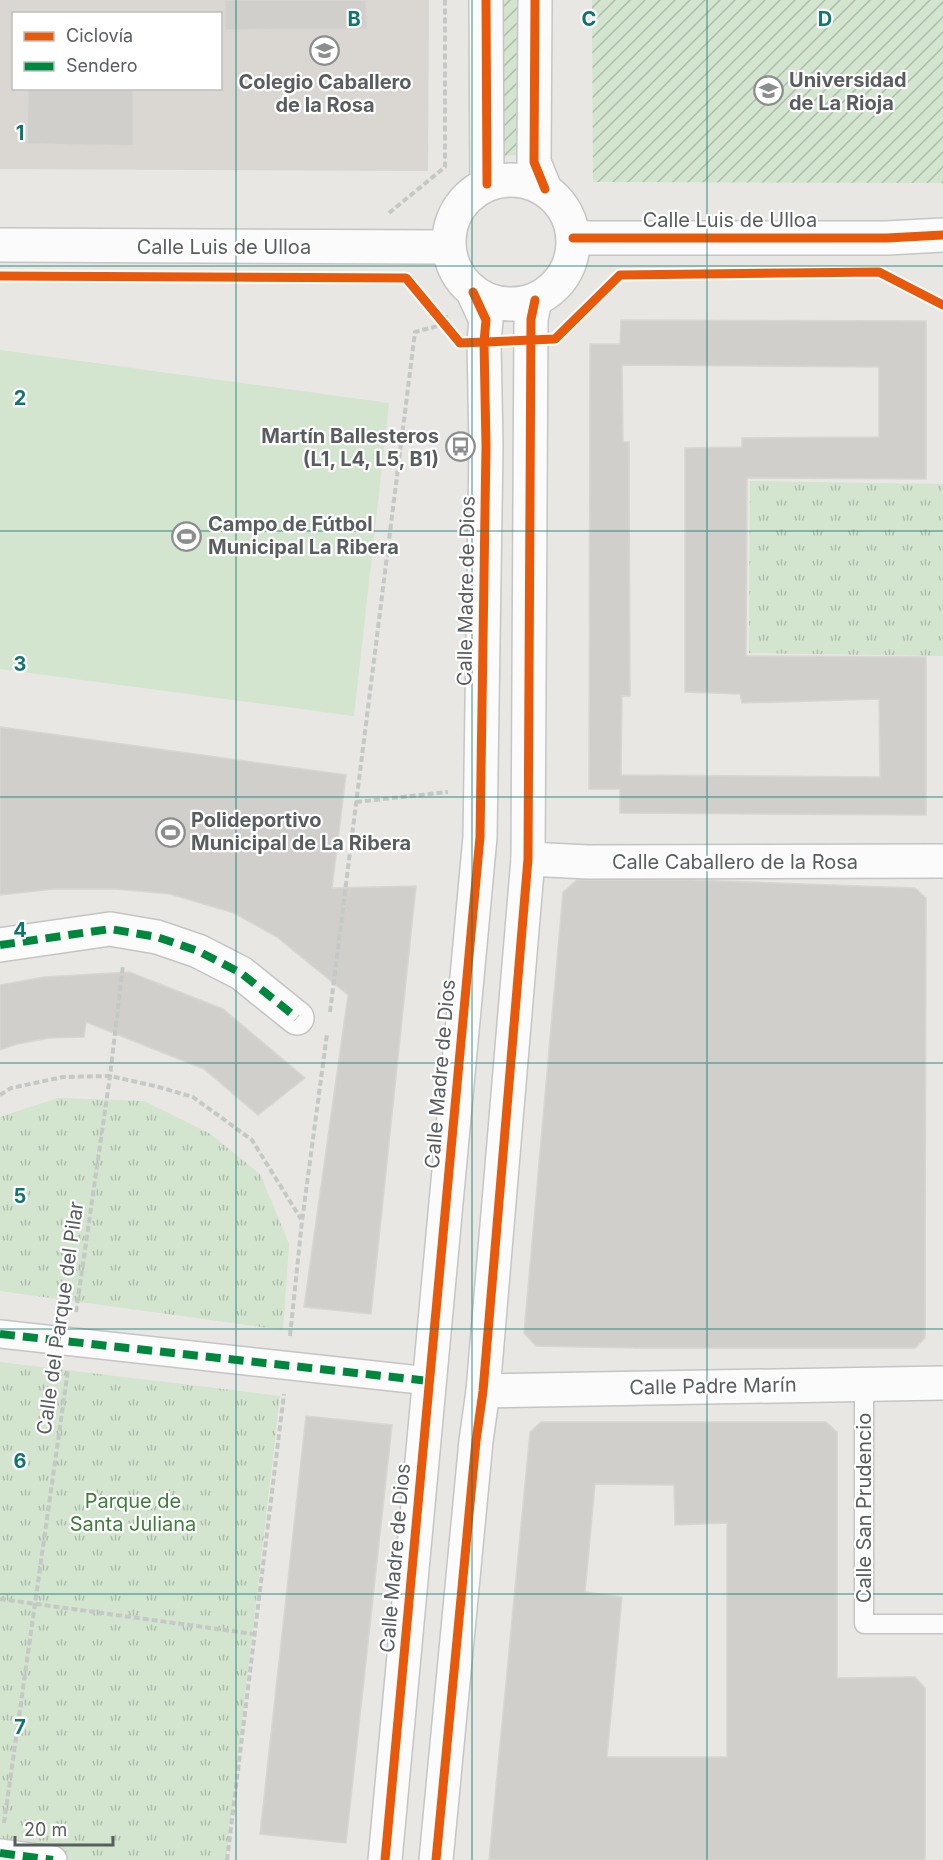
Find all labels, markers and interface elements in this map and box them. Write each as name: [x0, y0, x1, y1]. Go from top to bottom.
text: B: [347, 7, 361, 31]
text: C: [582, 7, 596, 31]
text: D: [818, 7, 832, 31]
legend: [12, 12, 222, 90]
text: Ciclovía: [66, 25, 133, 46]
school or university icon: Colegio Caballero de la Rosa: [309, 35, 341, 67]
text: Sendero: [66, 55, 137, 76]
place label: Universidad de La Rioja: [789, 68, 907, 115]
place label: Colegio Caballero de la Rosa: [239, 70, 411, 117]
school or university icon: Universidad de La Rioja: [752, 75, 784, 107]
text: 1: [16, 121, 24, 145]
street label: Calle Luis de Ulloa: [643, 208, 817, 232]
street label: Calle Luis de Ulloa: [137, 235, 311, 259]
text: 2: [14, 386, 26, 410]
place label: Martín Ballesteros (L1, L4, L5, B1): [261, 424, 439, 471]
bus stop icon: Martín Ballesteros (L1, L4, L5, B1): [444, 431, 476, 463]
street label: Calle Madre de Dios: [452, 496, 480, 686]
place label: Campo de Fútbol Municipal La Ribera: [208, 512, 399, 559]
sports icon: Campo de Fútbol Municipal La Ribera: [171, 520, 203, 552]
text: 3: [14, 652, 26, 676]
place label: Polideportivo Municipal de La Ribera: [191, 808, 411, 855]
sports icon: Polideportivo Municipal de La Ribera: [154, 816, 186, 848]
street label: Calle Caballero de la Rosa: [612, 850, 858, 874]
text: 4: [13, 918, 27, 942]
street label: Calle Madre de Dios: [420, 978, 460, 1170]
text: 5: [14, 1184, 26, 1208]
street label: Calle del Parque del Pilar: [32, 1199, 88, 1436]
street label: Calle Padre Marín: [629, 1373, 797, 1399]
street label: Calle San Prudencio: [852, 1413, 876, 1603]
text: 6: [14, 1449, 27, 1473]
street label: Calle Madre de Dios: [375, 1462, 415, 1654]
park label: Parque de Santa Juliana: [70, 1489, 196, 1536]
text: 7: [14, 1715, 26, 1739]
scale bar: [15, 1809, 112, 1847]
text: 20 m: [24, 1819, 67, 1840]

